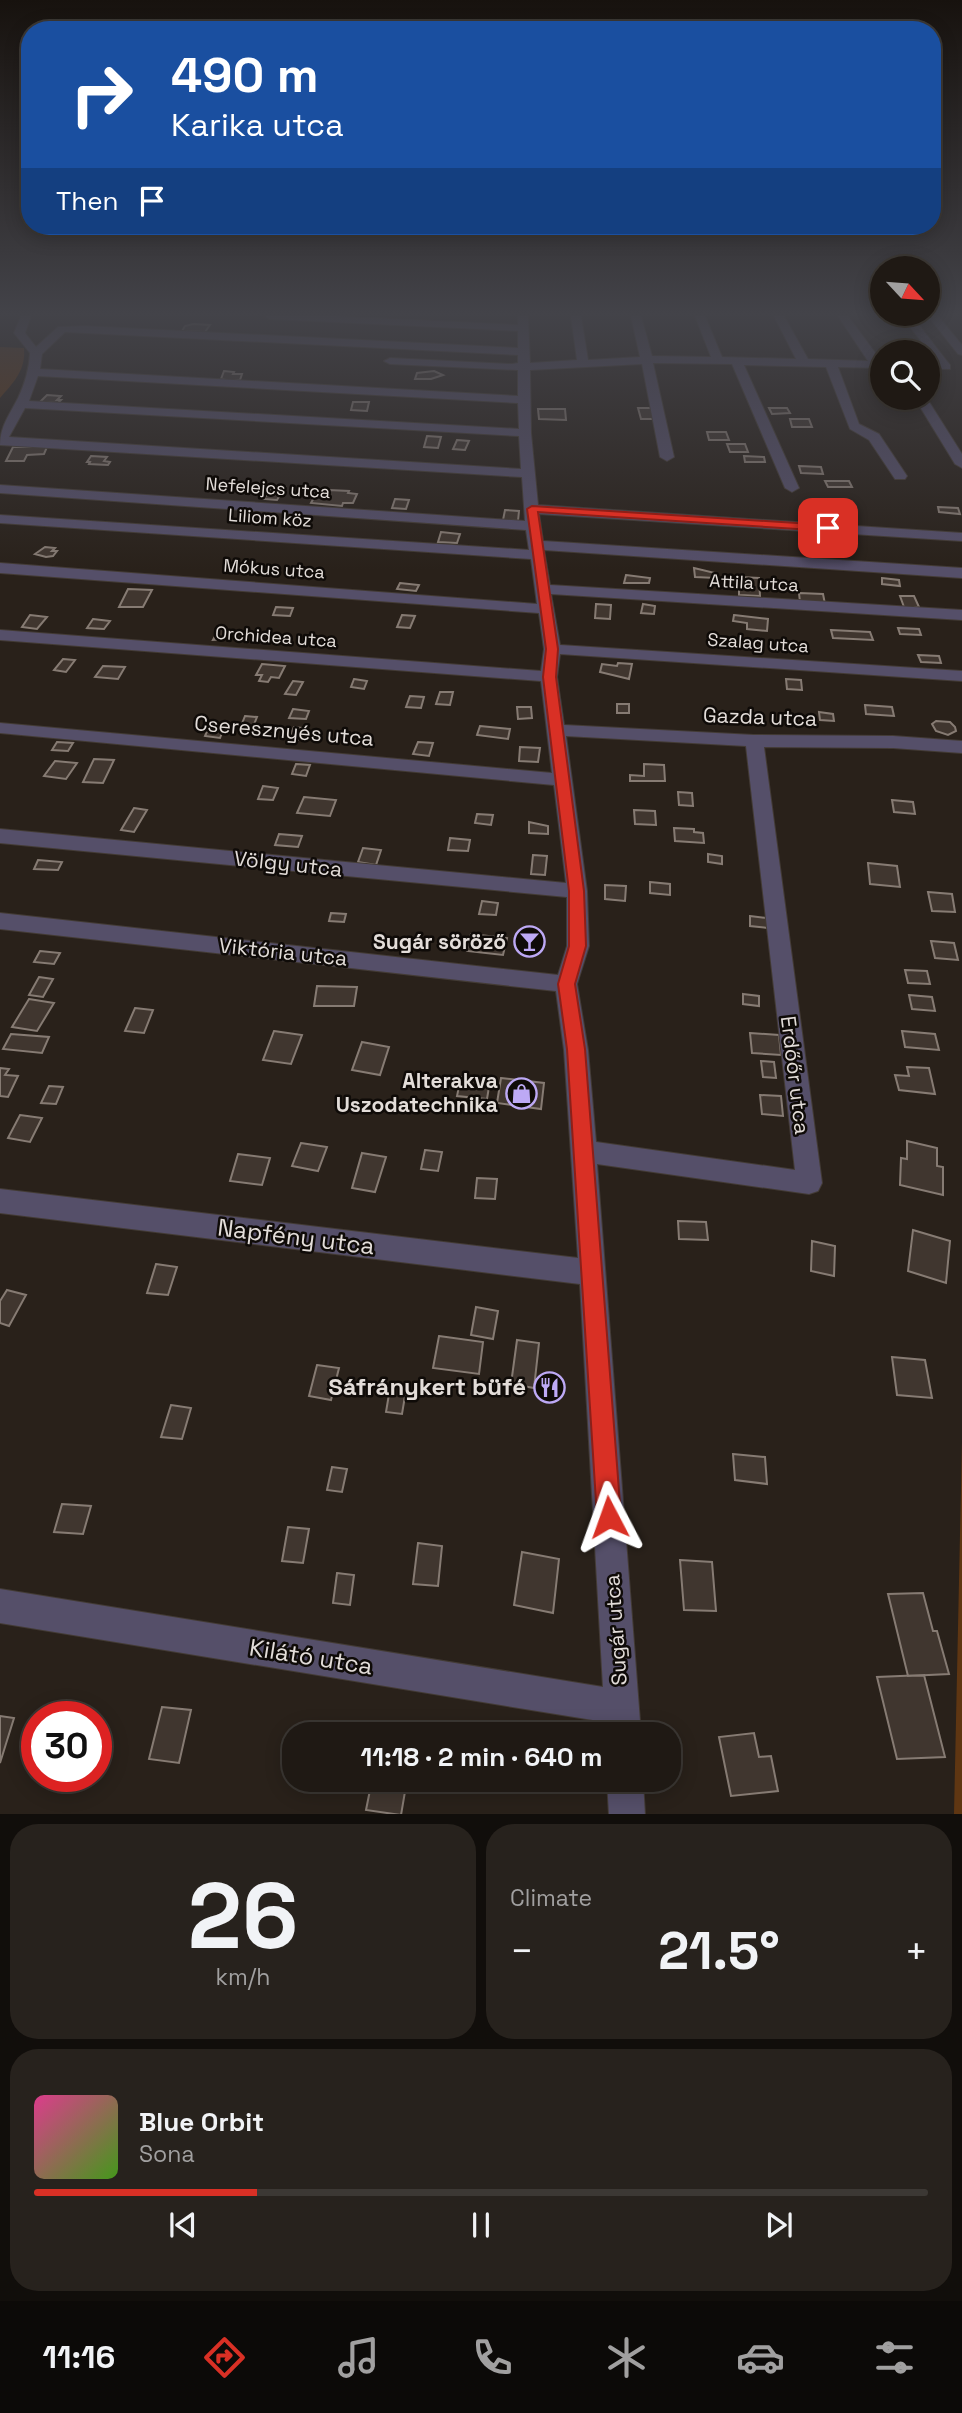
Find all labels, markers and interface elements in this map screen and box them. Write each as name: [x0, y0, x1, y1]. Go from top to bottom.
text: 490 m: [171, 44, 319, 106]
icon: right: [56, 49, 147, 140]
text: Karika utca: [171, 105, 344, 145]
icon: arrive: [133, 182, 171, 220]
text: Then: [56, 184, 119, 218]
north arrow: [870, 256, 940, 326]
map controls: [870, 256, 940, 410]
button: search: [870, 340, 940, 410]
street label: Nefelejcs utca: [205, 472, 331, 503]
pin: [798, 498, 858, 558]
street label: Liliom köz: [227, 503, 313, 532]
icon: arrive: [809, 509, 847, 547]
street label: Mókus utca: [223, 553, 326, 584]
street label: Attila utca: [709, 569, 799, 596]
street label: Orchidea utca: [214, 621, 338, 652]
street label: Szalag utca: [707, 627, 809, 658]
street label: Gazda utca: [702, 701, 818, 732]
street label: Cseresznyés utca: [193, 709, 375, 752]
street label: Völgy utca: [233, 844, 344, 883]
bar icon: Sugár söröző: [512, 925, 546, 959]
place label: Sugár söröző: [373, 928, 506, 955]
street label: Viktória utca: [217, 931, 349, 972]
street label: Erdőőr utca: [775, 1014, 816, 1136]
place label: Alterakva Uszodatechnika: [336, 1067, 498, 1118]
shop icon: Alterakva Uszodatechnika: [504, 1076, 538, 1110]
street label: Napfény utca: [216, 1212, 376, 1262]
restaurant icon: Sáfránykert büfé: [532, 1370, 566, 1404]
place label: Sáfránykert büfé: [328, 1371, 526, 1402]
position arrow: [572, 1480, 646, 1554]
street label: Sugár utca: [598, 1574, 633, 1687]
street label: Kilátó utca: [247, 1631, 375, 1682]
speed limit sign: 30: [21, 1701, 112, 1792]
text: 11:18 · 2 min · 640 m: [361, 1740, 602, 1774]
text: 26: [188, 1858, 298, 1975]
text: Climate: [510, 1883, 592, 1913]
text: 21.5°: [658, 1918, 780, 1984]
text: −: [510, 1927, 534, 1975]
text: +: [904, 1927, 928, 1975]
text: km/h: [216, 1962, 270, 1992]
text: Blue Orbit: [139, 2105, 264, 2139]
text: Sona: [139, 2139, 195, 2169]
icon: previous: [164, 2206, 202, 2244]
icon: pause: [462, 2206, 500, 2244]
icon: next: [760, 2206, 798, 2244]
icon: directions: [200, 2333, 249, 2382]
icon: music: [334, 2333, 383, 2382]
icon: phone: [468, 2333, 517, 2382]
icon: climate: [602, 2333, 651, 2382]
icon: car: [736, 2333, 785, 2382]
icon: filters: [870, 2333, 919, 2382]
text: 11:16: [43, 2337, 115, 2377]

